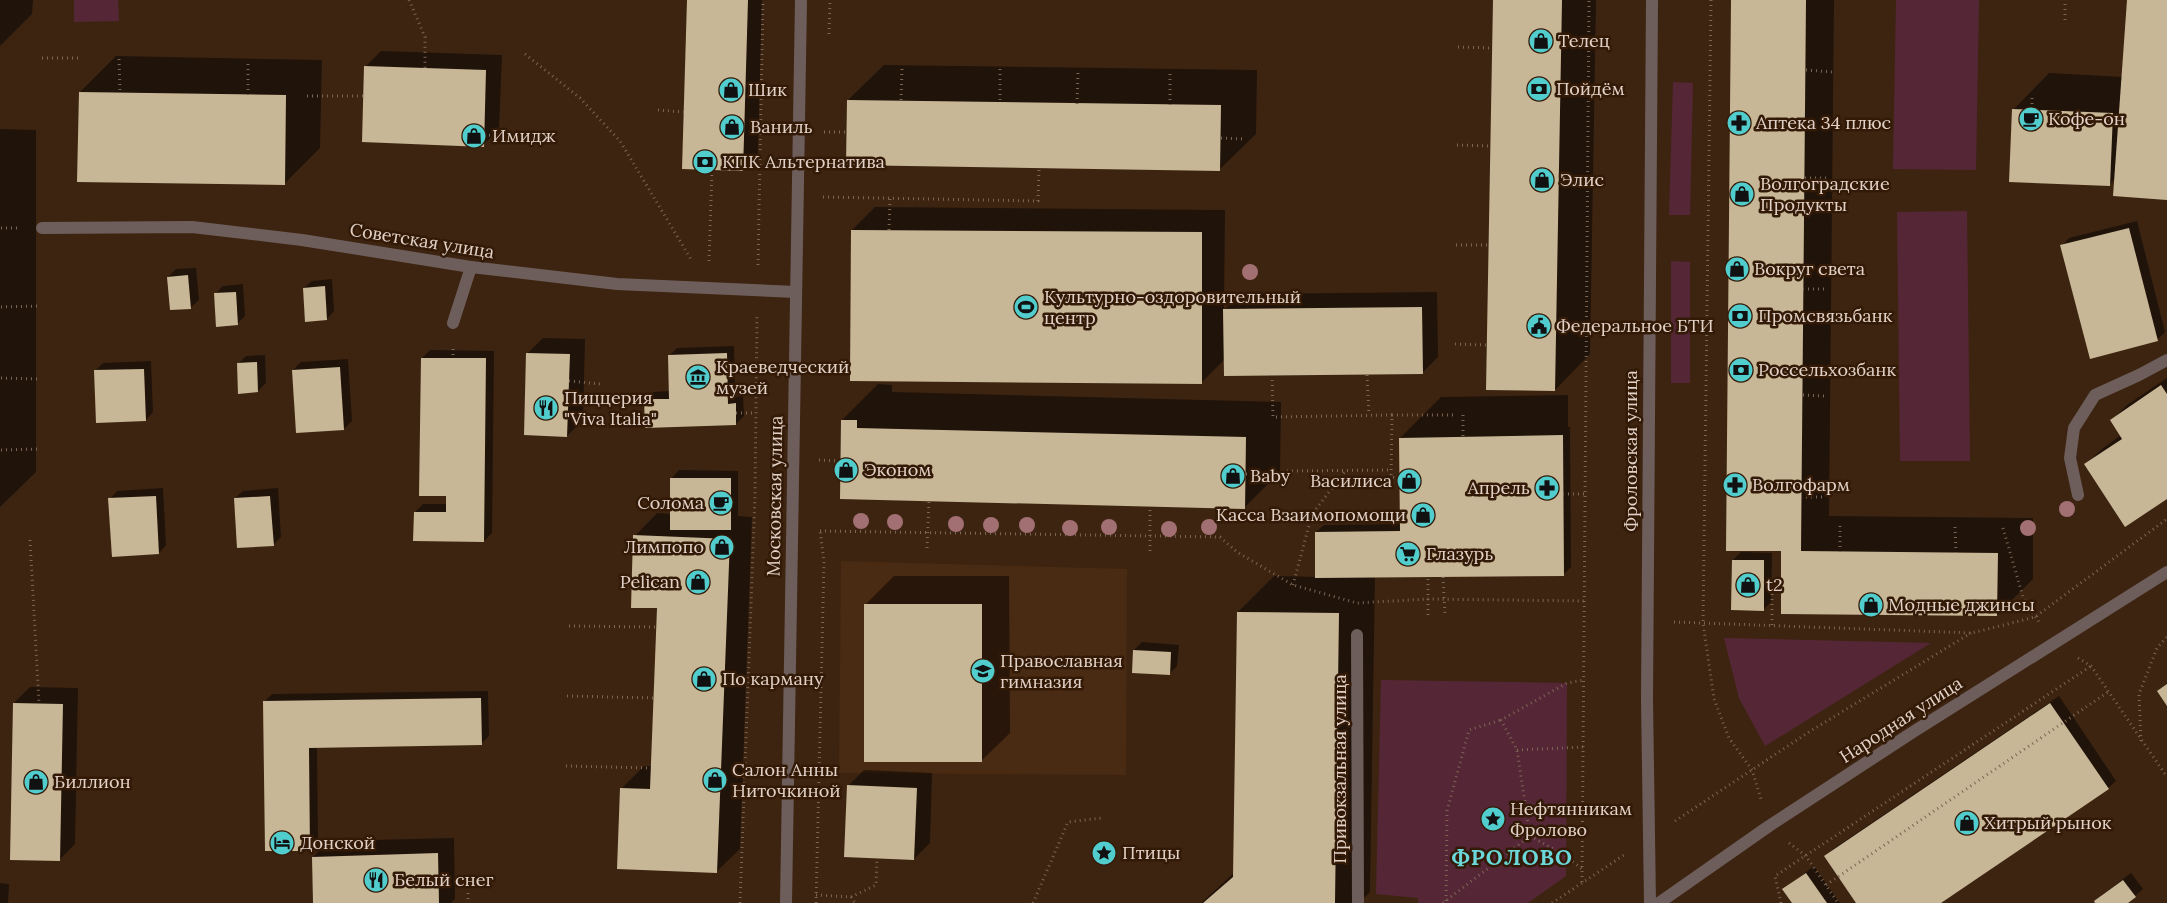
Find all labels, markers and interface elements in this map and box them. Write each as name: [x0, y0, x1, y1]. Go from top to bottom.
shop icon: Телец: [1528, 28, 1554, 54]
place label: Телец: [1558, 29, 1610, 52]
bank icon: Пойдём: [1526, 76, 1552, 102]
shop icon: Шик: [718, 77, 744, 103]
place label: Пойдём: [1556, 77, 1625, 100]
place label: Шик: [748, 78, 787, 101]
cafe icon: Кофе-он: [2018, 106, 2044, 132]
place label: Кофе-он: [2048, 107, 2125, 130]
pharmacy icon: Аптека 34 плюс: [1726, 110, 1752, 136]
place label: Аптека 34 плюс: [1755, 111, 1891, 134]
shop icon: Ваниль: [719, 114, 745, 140]
place label: Ваниль: [750, 115, 813, 138]
shop icon: Имидж: [461, 123, 487, 149]
place label: Имидж: [492, 124, 555, 147]
bank icon: КПК Альтернатива: [692, 149, 718, 175]
place label: КПК Альтернатива: [722, 150, 885, 173]
shop icon: Элис: [1529, 167, 1555, 193]
place label: Элис: [1560, 168, 1604, 191]
place label: Волгоградские Продукты: [1760, 172, 1890, 216]
shop icon: Волгоградские Продукты: [1729, 181, 1755, 207]
street label: Советская улица: [348, 218, 496, 263]
shop icon: Вокруг света: [1724, 256, 1750, 282]
place label: Вокруг света: [1754, 257, 1865, 280]
place label: Культурно-оздоровительный центр: [1044, 285, 1301, 329]
sports icon: Культурно-оздоровительный центр: [1013, 294, 1039, 320]
bank icon: Промсвязьбанк: [1727, 303, 1753, 329]
place label: Промсвязьбанк: [1758, 304, 1893, 327]
public building icon: Федеральное БТИ: [1526, 313, 1552, 339]
place label: Федеральное БТИ: [1556, 314, 1714, 337]
place label: Краеведческий музей: [716, 355, 849, 399]
bank icon: Россельхозбанк: [1728, 357, 1754, 383]
place label: Россельхозбанк: [1758, 358, 1897, 381]
museum icon: Краеведческий музей: [685, 364, 711, 390]
street label: Фроловская улица: [1619, 370, 1642, 532]
place label: Пиццерия "Viva Italia": [564, 386, 657, 430]
restaurant icon: Пиццерия "Viva Italia": [533, 395, 559, 421]
street label: Московская улица: [762, 415, 787, 577]
shop icon: Эконом: [833, 457, 859, 483]
place label: Эконом: [864, 458, 932, 481]
shop icon: Baby: [1220, 463, 1246, 489]
place label: Baby: [1250, 464, 1291, 487]
shop icon: Василиса: [1396, 468, 1422, 494]
place label: Василиса: [1310, 469, 1392, 492]
pharmacy icon: Волгофарм: [1722, 472, 1748, 498]
place label: Волгофарм: [1752, 473, 1850, 496]
pharmacy icon: Апрель: [1534, 475, 1560, 501]
place label: Апрель: [1466, 476, 1530, 499]
cafe icon: Солома: [708, 490, 734, 516]
place label: Солома: [637, 491, 704, 514]
shop icon: Касса Взаимопомощи: [1410, 502, 1436, 528]
place label: Касса Взаимопомощи: [1216, 503, 1406, 526]
shop icon: Лимпопо: [709, 534, 735, 560]
place label: Лимпопо: [624, 535, 704, 558]
supermarket icon: Глазурь: [1395, 541, 1421, 567]
place label: Глазурь: [1426, 542, 1493, 565]
shop icon: Pelican: [685, 569, 711, 595]
place label: Pelican: [620, 570, 680, 593]
shop icon: t2: [1735, 572, 1761, 598]
place label: t2: [1766, 573, 1783, 596]
shop icon: Модные джинсы: [1858, 592, 1884, 618]
place label: Модные джинсы: [1888, 593, 2035, 616]
place label: Православная гимназия: [1000, 649, 1123, 693]
school or university icon: Православная гимназия: [970, 658, 996, 684]
shop icon: По карману: [691, 666, 717, 692]
place label: По карману: [722, 667, 824, 690]
street label: Народная улица: [1835, 671, 1966, 768]
street label: Привокзальная улица: [1328, 674, 1351, 864]
place label: Салон Анны Ниточкиной: [732, 758, 841, 802]
shop icon: Салон Анны Ниточкиной: [702, 767, 728, 793]
shop icon: Биллион: [23, 769, 49, 795]
place label: Биллион: [54, 770, 131, 793]
place label: Нефтянникам Фролово: [1510, 797, 1632, 841]
place icon: Нефтянникам Фролово: [1480, 806, 1506, 832]
shop icon: Хитрый рынок: [1954, 810, 1980, 836]
place label: Хитрый рынок: [1984, 811, 2112, 834]
hotel icon: Донской: [269, 830, 295, 856]
place label: Донской: [300, 831, 375, 854]
place icon: Птицы: [1091, 840, 1117, 866]
place label: Птицы: [1122, 841, 1180, 864]
district label: ФРОЛОВО: [1451, 843, 1573, 871]
restaurant icon: Белый снег: [363, 867, 389, 893]
place label: Белый снег: [394, 868, 494, 891]

